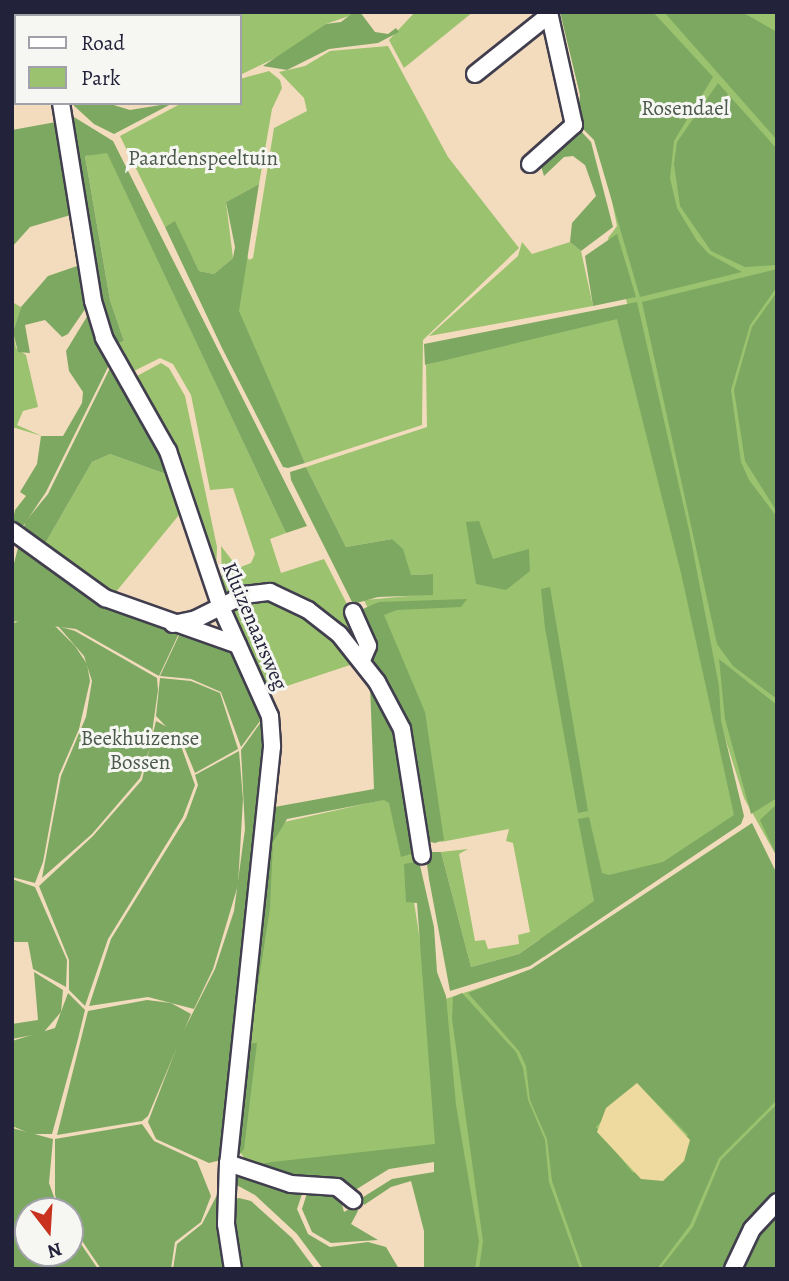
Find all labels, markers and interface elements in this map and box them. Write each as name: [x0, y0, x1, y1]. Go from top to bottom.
legend: [14, 14, 242, 105]
text: Road: [81, 29, 125, 57]
text: Park: [81, 64, 120, 92]
park label: Rosendael: [641, 95, 729, 121]
park label: Paardenspeeltuin: [128, 145, 278, 171]
street label: Kluizenaarsweg: [217, 558, 293, 694]
park label: Beekhuizense Bossen: [81, 725, 199, 775]
north arrow: [14, 1197, 84, 1267]
text: N: [44, 1236, 65, 1265]

